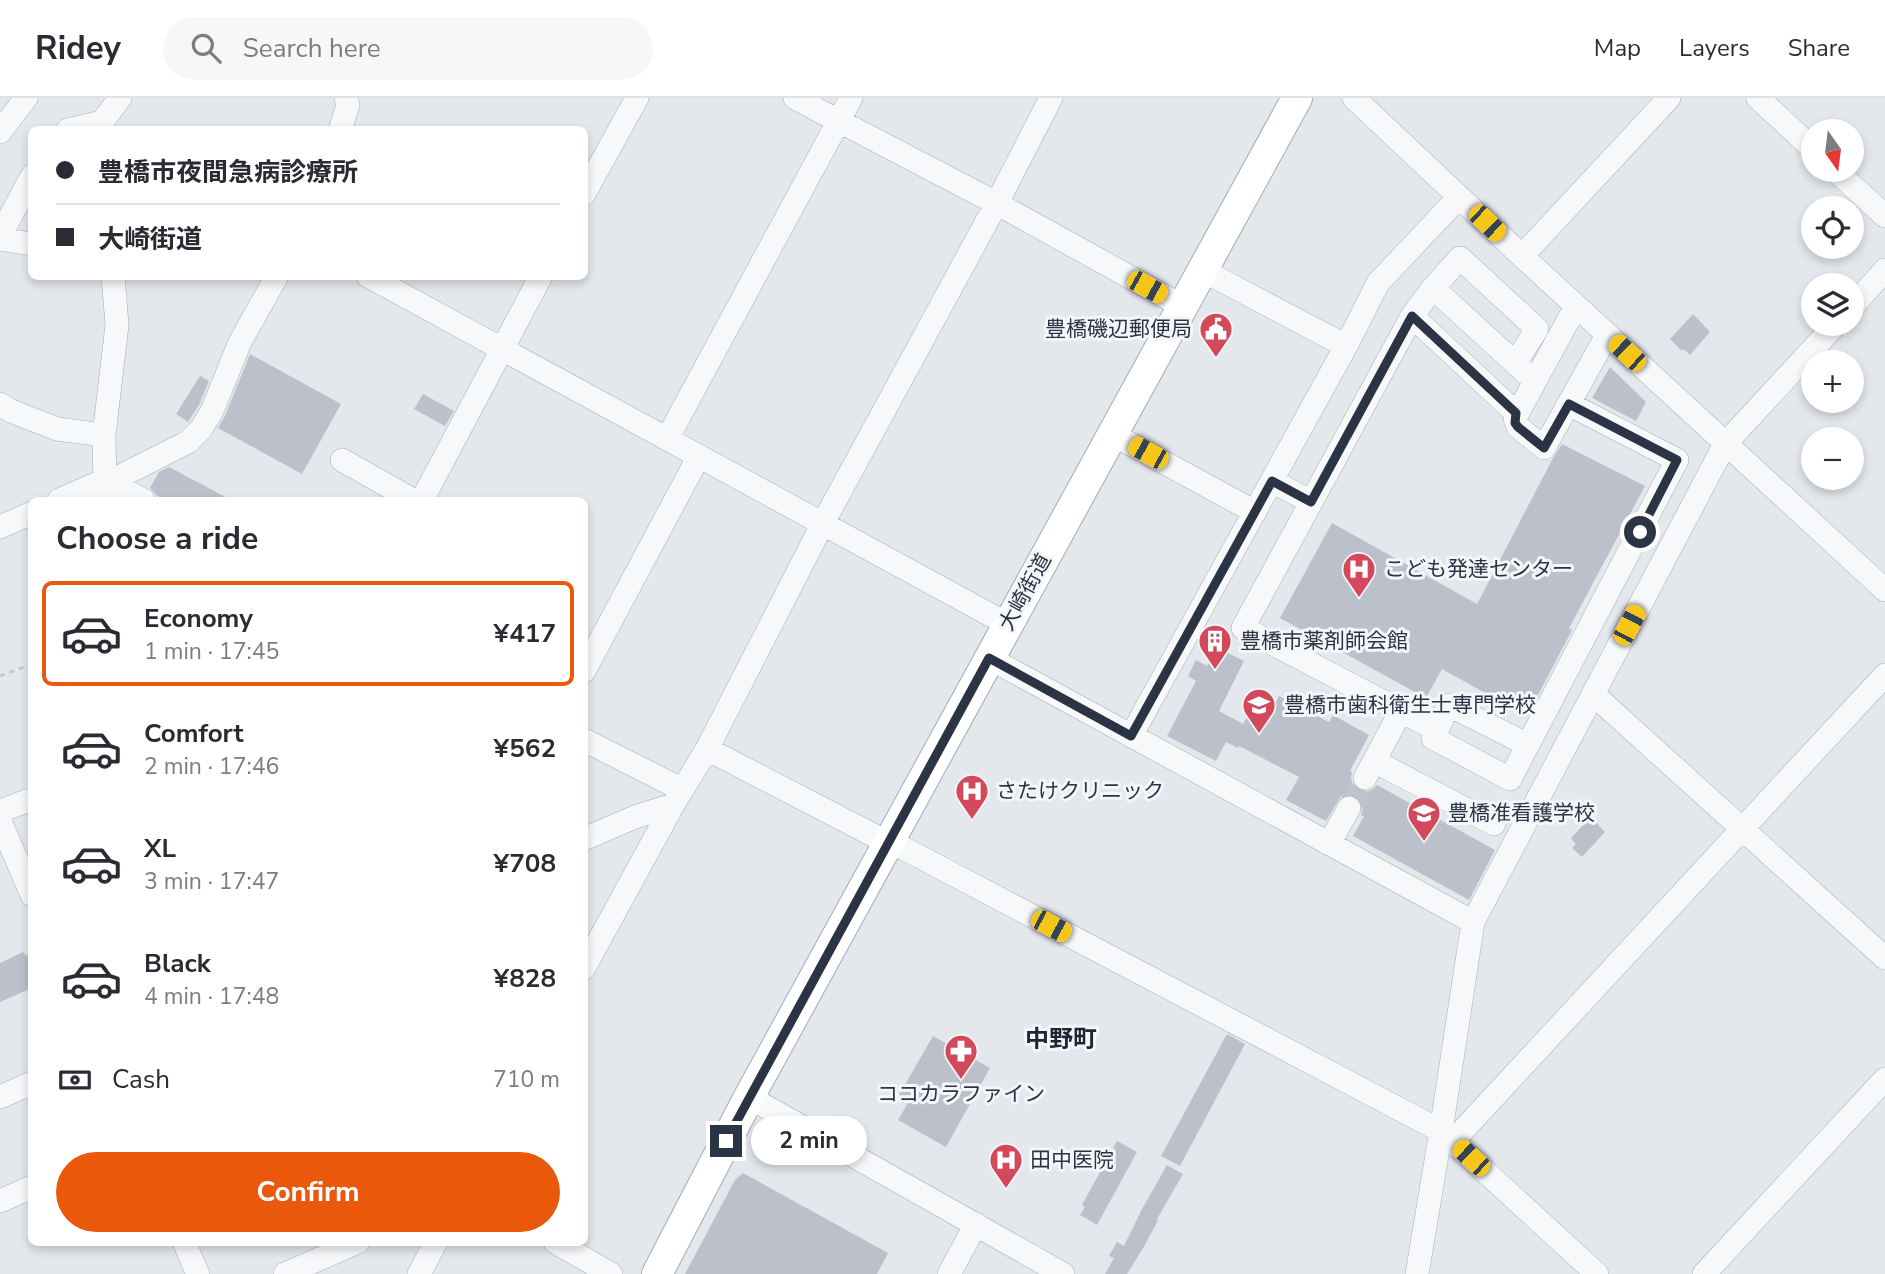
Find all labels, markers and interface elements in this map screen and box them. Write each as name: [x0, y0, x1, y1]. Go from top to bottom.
search box: [163, 17, 653, 80]
text: Ridey: [35, 26, 121, 71]
icon: search: [187, 29, 225, 67]
text: Search here: [243, 31, 381, 66]
text: Map: [1594, 32, 1641, 64]
text: Layers: [1679, 32, 1750, 64]
text: Share: [1788, 32, 1850, 64]
north arrow: [1801, 119, 1864, 182]
map controls: [1801, 119, 1864, 490]
text: 豊橋市夜間急病診療所: [98, 155, 358, 190]
button: locate: [1801, 196, 1864, 259]
car: [1465, 201, 1510, 245]
text: 大崎街道: [98, 222, 202, 257]
car: [1124, 268, 1171, 306]
button: layers: [1801, 273, 1864, 336]
public building icon: 豊橋磯辺郵便局: [1197, 310, 1235, 359]
place label: 豊橋磯辺郵便局: [1045, 315, 1192, 343]
car: [1605, 331, 1650, 375]
button: +: [1801, 350, 1864, 413]
button: −: [1801, 427, 1864, 490]
car: [1125, 434, 1172, 472]
route start: [1624, 516, 1656, 548]
text: Choose a ride: [56, 517, 258, 560]
street label: 大崎街道: [992, 548, 1058, 636]
hospital icon: こども発達センター: [1340, 550, 1378, 599]
place label: こども発達センター: [1384, 555, 1573, 583]
text: Economy: [144, 601, 253, 636]
icon: car: [60, 602, 123, 665]
car: [1610, 602, 1649, 648]
text: ¥417: [494, 616, 556, 651]
building icon: 豊橋市薬剤師会館: [1196, 622, 1234, 671]
place label: 豊橋市薬剤師会館: [1240, 627, 1408, 655]
text: 1 min · 17:45: [144, 636, 279, 667]
school or university icon: 豊橋市歯科衛生士専門学校: [1240, 686, 1278, 735]
place label: 豊橋市歯科衛生士専門学校: [1284, 691, 1536, 719]
text: Comfort: [144, 716, 244, 751]
icon: car: [60, 717, 123, 780]
text: ¥562: [494, 731, 556, 766]
text: 2 min · 17:46: [144, 751, 279, 782]
hospital icon: さたけクリニック: [953, 772, 991, 821]
place label: さたけクリニック: [996, 777, 1164, 805]
school or university icon: 豊橋准看護学校: [1405, 794, 1443, 843]
place label: 豊橋准看護学校: [1448, 799, 1595, 827]
text: XL: [144, 831, 176, 866]
icon: car: [60, 832, 123, 895]
text: ¥708: [494, 846, 556, 881]
text: 3 min · 17:47: [144, 866, 279, 897]
car: [1028, 907, 1075, 945]
text: Black: [144, 946, 211, 981]
icon: car: [60, 947, 123, 1010]
text: ¥828: [494, 961, 556, 996]
text: 4 min · 17:48: [144, 981, 279, 1012]
district label: 中野町: [1025, 1023, 1097, 1055]
pharmacy icon: ココカラファイン: [942, 1032, 980, 1081]
icon: cash: [56, 1061, 94, 1099]
text: Cash: [112, 1062, 170, 1097]
text: 710 m: [493, 1064, 560, 1095]
place label: ココカラファイン: [877, 1080, 1045, 1108]
callout: 2 min: [750, 1116, 866, 1166]
route end: [710, 1125, 742, 1157]
text: 2 min: [779, 1125, 839, 1156]
car: [1449, 1136, 1494, 1180]
hospital icon: 田中医院: [987, 1141, 1025, 1190]
place label: 田中医院: [1030, 1146, 1114, 1174]
button: Confirm: [56, 1152, 560, 1232]

